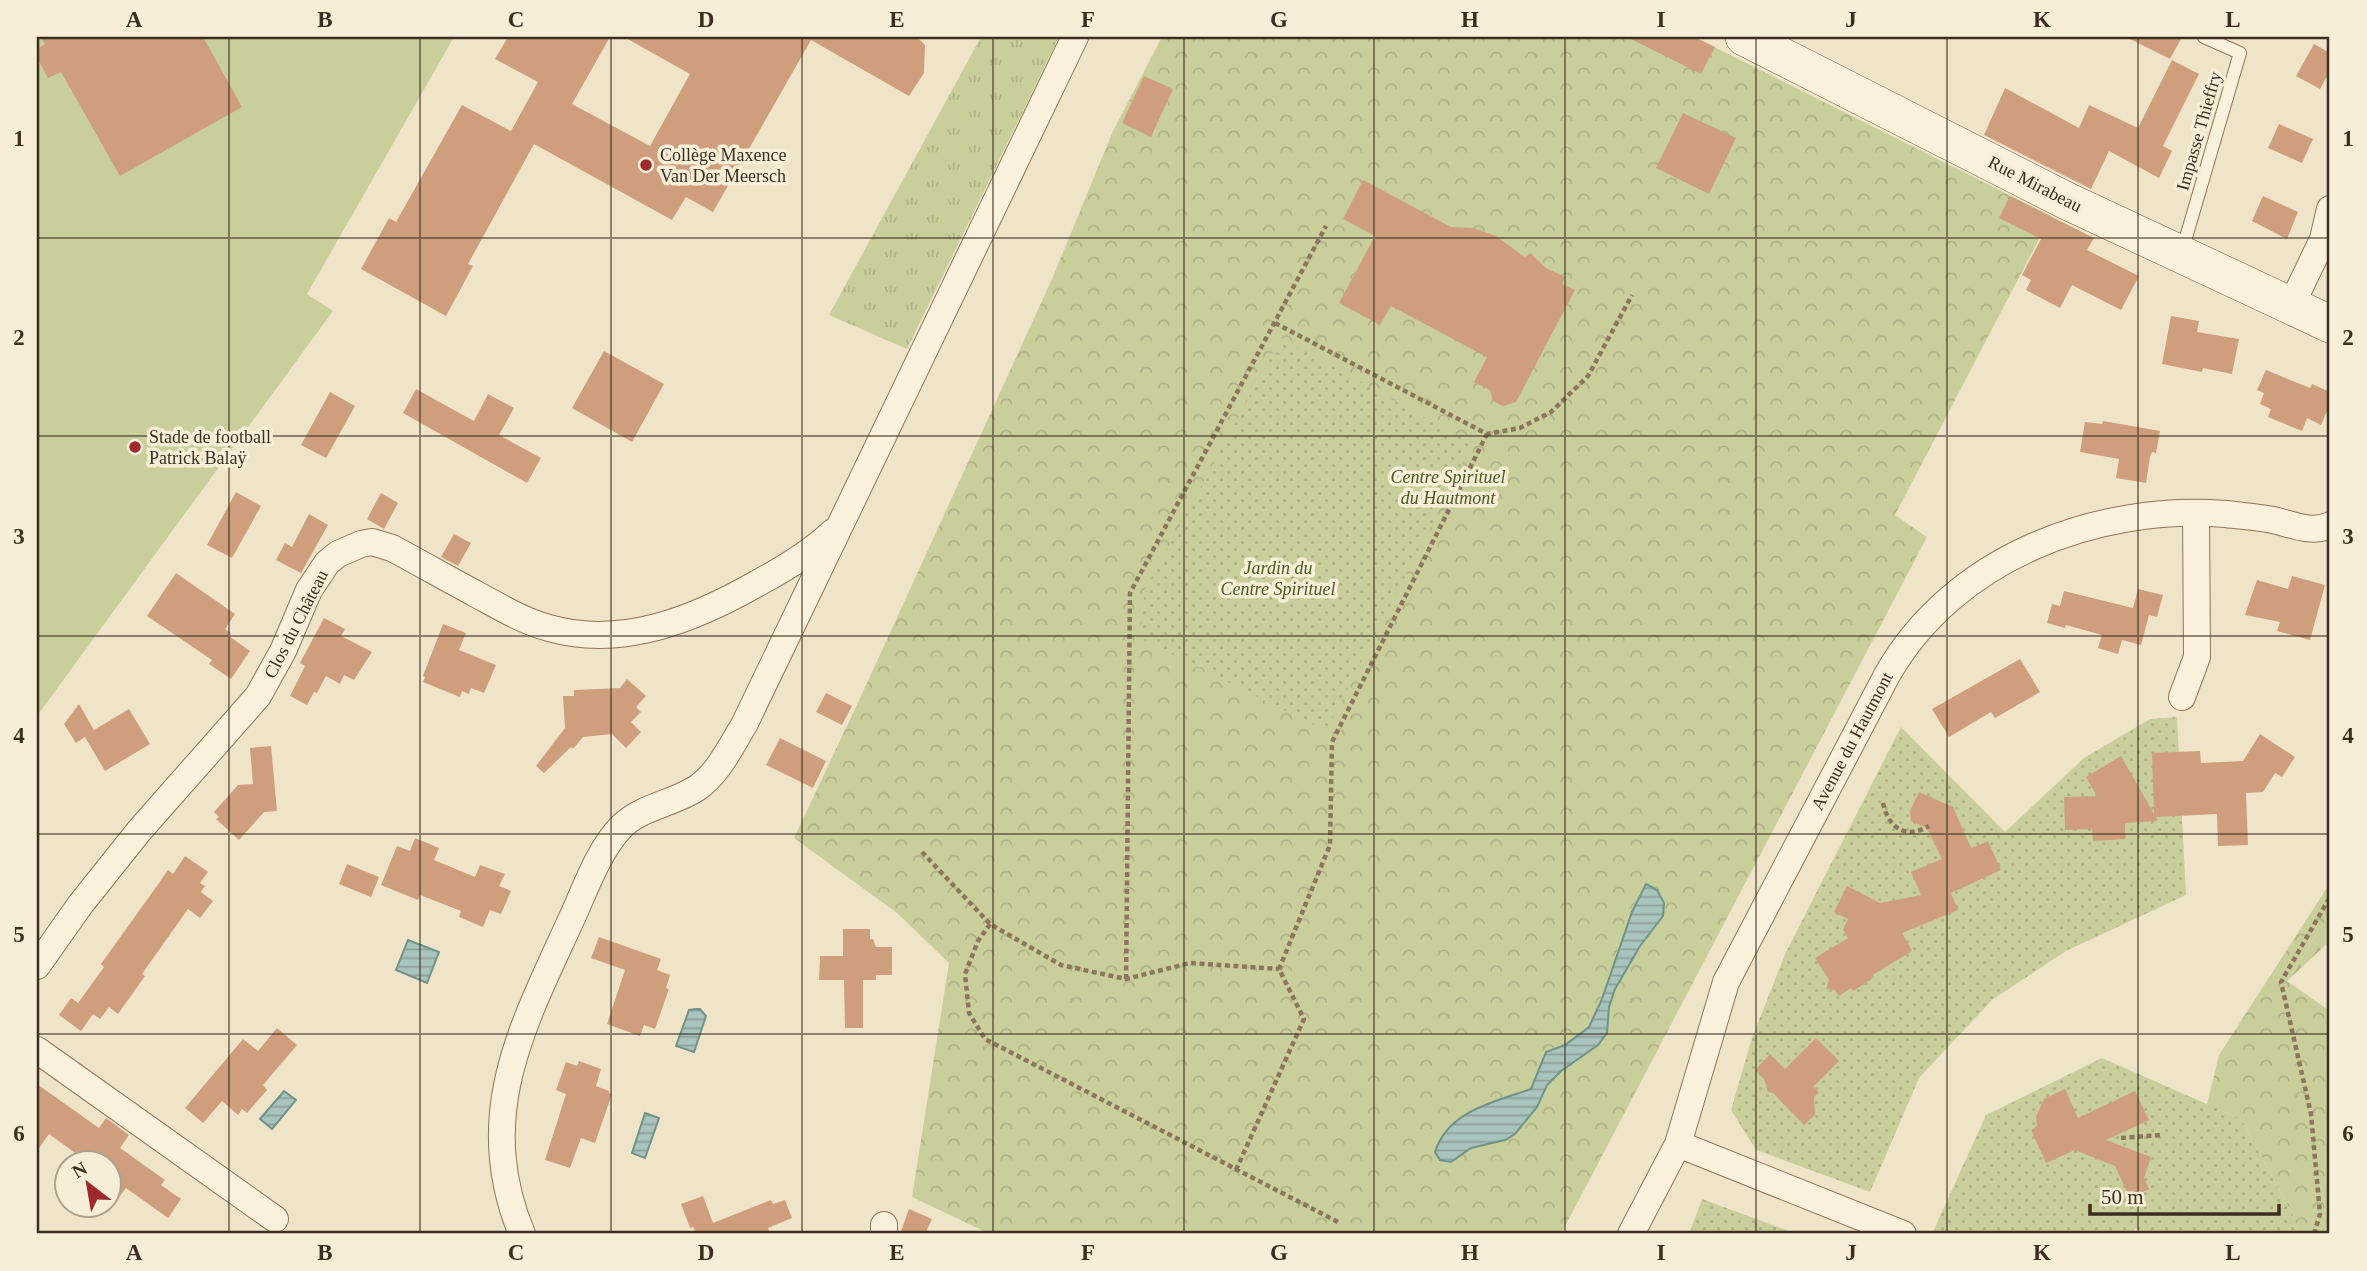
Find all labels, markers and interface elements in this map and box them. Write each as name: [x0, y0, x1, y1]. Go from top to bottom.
text: A: [126, 7, 143, 32]
text: B: [317, 7, 333, 32]
text: C: [508, 7, 524, 32]
text: D: [698, 7, 714, 32]
text: E: [889, 7, 905, 32]
text: F: [1081, 7, 1095, 32]
text: G: [1270, 7, 1288, 32]
text: H: [1461, 7, 1479, 32]
text: I: [1657, 7, 1666, 32]
text: J: [1845, 7, 1857, 32]
text: K: [2033, 7, 2051, 32]
text: L: [2225, 7, 2241, 32]
street label: Impasse Thieffry: [2172, 69, 2226, 193]
text: 1: [13, 126, 25, 151]
text: 1: [2342, 126, 2354, 151]
place label: Collège Maxence Van Der Meersch: [660, 145, 786, 186]
street label: Rue Mirabeau: [1985, 152, 2085, 216]
marker: Collège Maxence Van Der Meersch: [638, 157, 654, 173]
text: 2: [13, 325, 25, 350]
text: 2: [2342, 325, 2354, 350]
place label: Stade de football Patrick Balaÿ: [149, 427, 271, 468]
marker: Stade de football Patrick Balaÿ: [127, 439, 143, 455]
park label: Centre Spirituel du Hautmont: [1391, 467, 1505, 508]
text: 3: [13, 524, 25, 549]
text: 3: [2342, 524, 2354, 549]
park label: Jardin du Centre Spirituel: [1221, 558, 1335, 599]
street label: Clos du Château: [260, 566, 332, 682]
street label: Avenue du Hautmont: [1807, 668, 1897, 814]
text: 4: [13, 723, 25, 748]
text: 4: [2342, 723, 2354, 748]
text: 5: [13, 922, 25, 947]
text: 5: [2342, 922, 2354, 947]
text: 6: [13, 1121, 25, 1146]
text: 6: [2342, 1121, 2354, 1146]
north arrow: [52, 1148, 122, 1218]
text: N: [68, 1157, 91, 1182]
scale bar: [2090, 1173, 2280, 1217]
text: 50 m: [2101, 1185, 2144, 1209]
text: A: [126, 1240, 143, 1265]
text: B: [317, 1240, 333, 1265]
text: C: [508, 1240, 524, 1265]
text: D: [698, 1240, 714, 1265]
text: E: [889, 1240, 905, 1265]
text: F: [1081, 1240, 1095, 1265]
text: G: [1270, 1240, 1288, 1265]
text: H: [1461, 1240, 1479, 1265]
text: I: [1657, 1240, 1666, 1265]
text: J: [1845, 1240, 1857, 1265]
text: K: [2033, 1240, 2051, 1265]
text: L: [2225, 1240, 2241, 1265]

